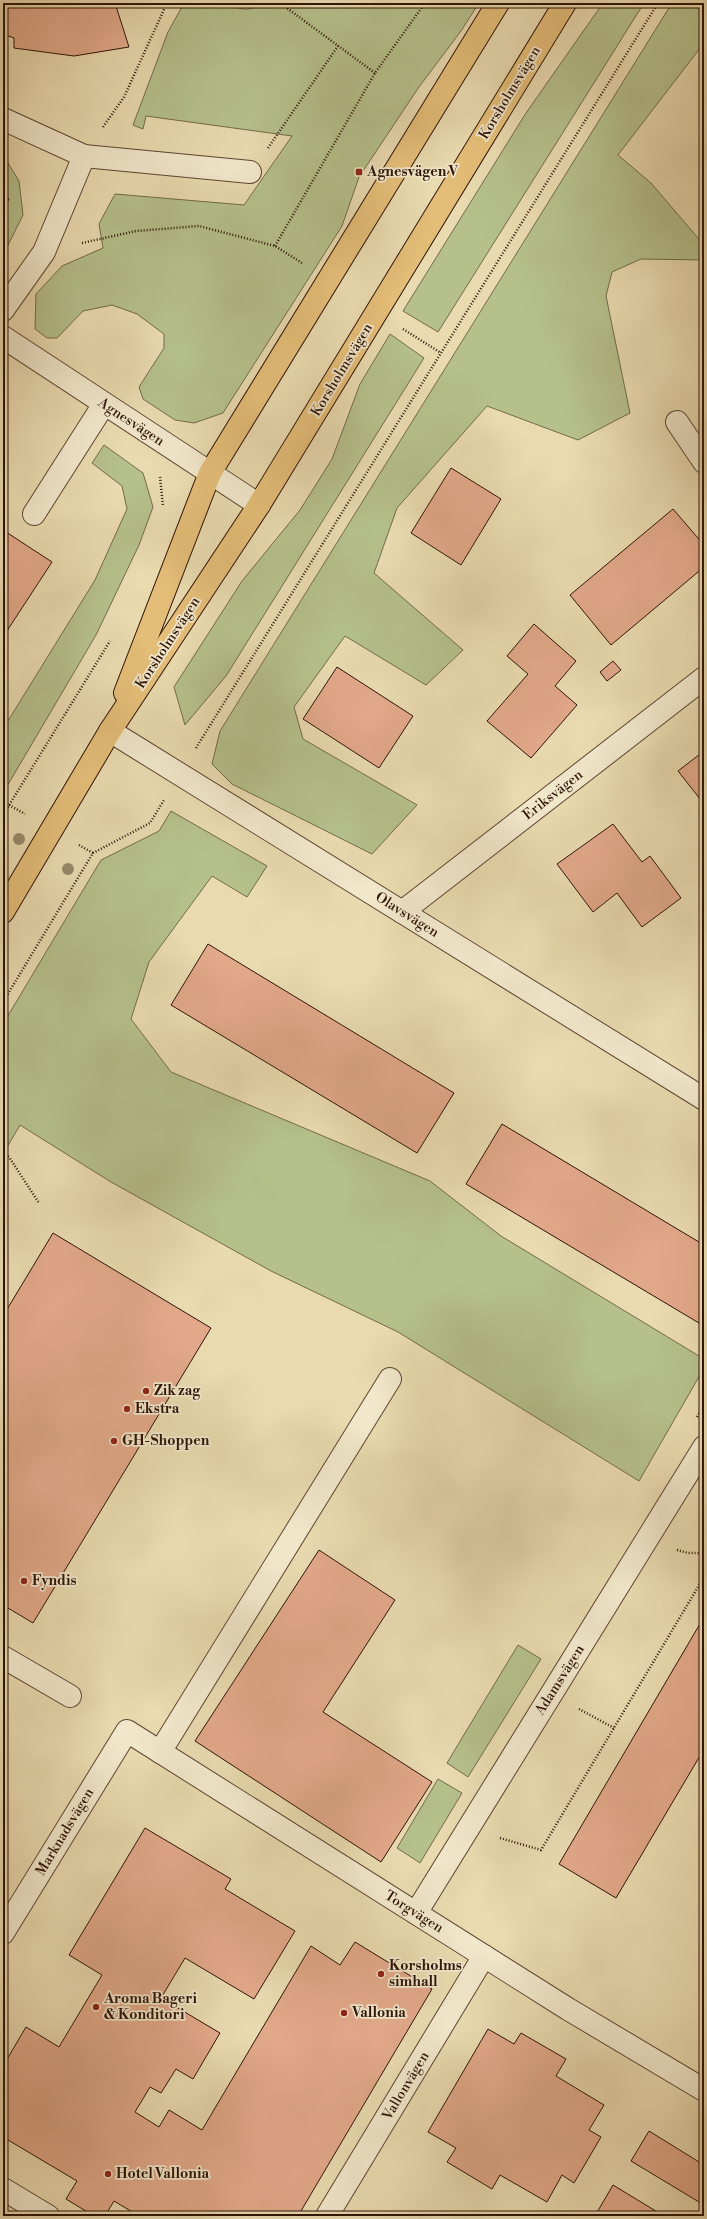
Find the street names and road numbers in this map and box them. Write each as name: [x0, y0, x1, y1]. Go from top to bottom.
street label: Korsholmsvägen: [475, 43, 545, 143]
street label: Korsholmsvägen: [307, 320, 377, 420]
street label: Agnesvägen: [94, 393, 168, 450]
street label: Korsholmsvägen: [132, 593, 205, 692]
street label: Eriksvägen: [519, 766, 587, 824]
street label: Olavsvägen: [372, 888, 443, 942]
street label: Adamsvägen: [531, 1641, 589, 1719]
street label: Marknadsvägen: [32, 1784, 99, 1879]
street label: Torgvägen: [381, 1887, 447, 1938]
street label: Vallonvägen: [378, 2048, 434, 2124]

